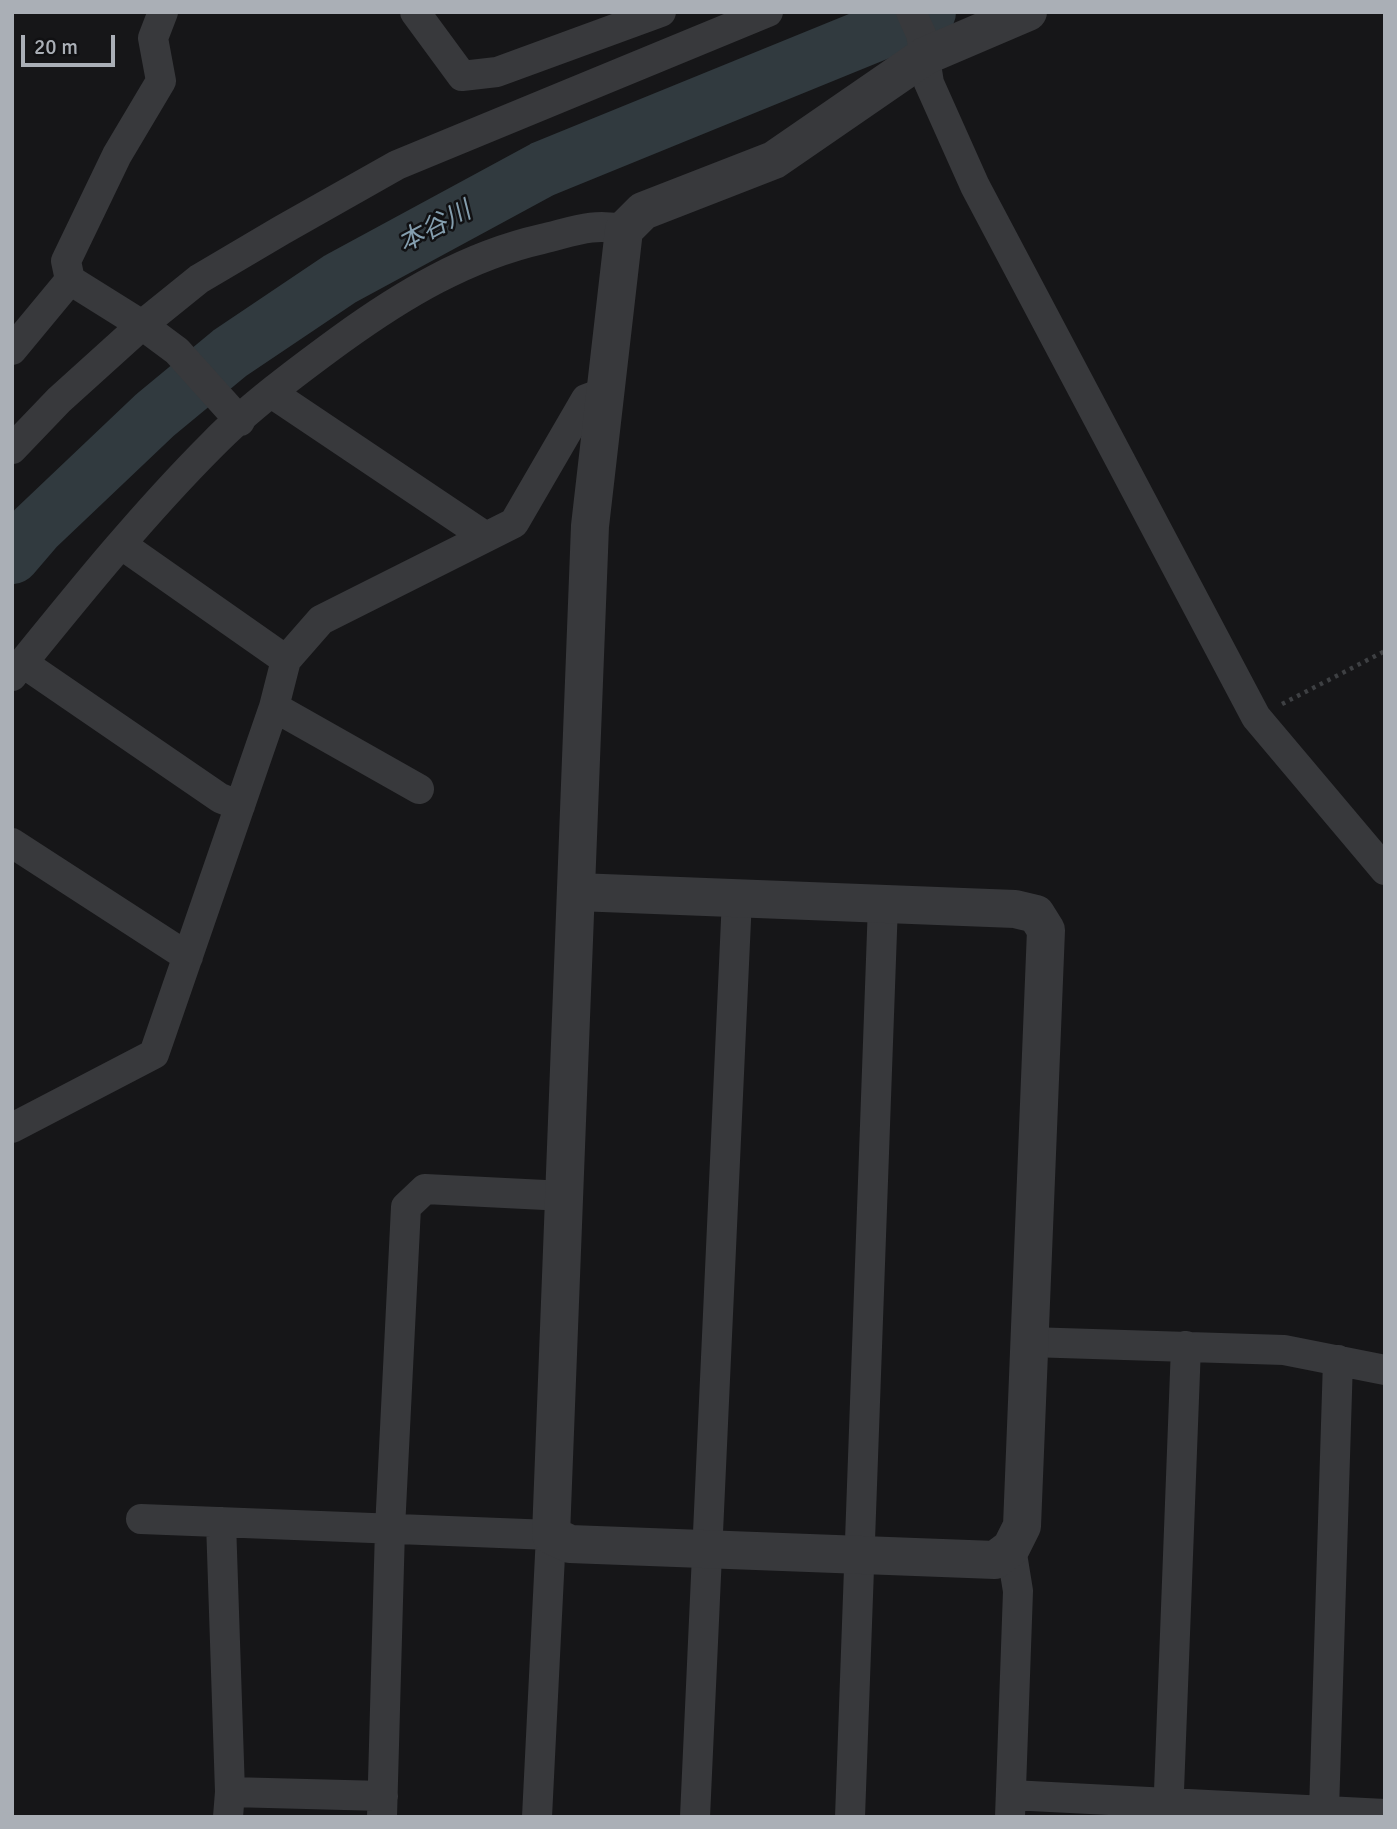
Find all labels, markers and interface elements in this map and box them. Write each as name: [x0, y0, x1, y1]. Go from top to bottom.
scale bar: [24, 21, 119, 65]
text: 20 m: [34, 34, 78, 60]
water label: 本谷川: [393, 196, 477, 260]

